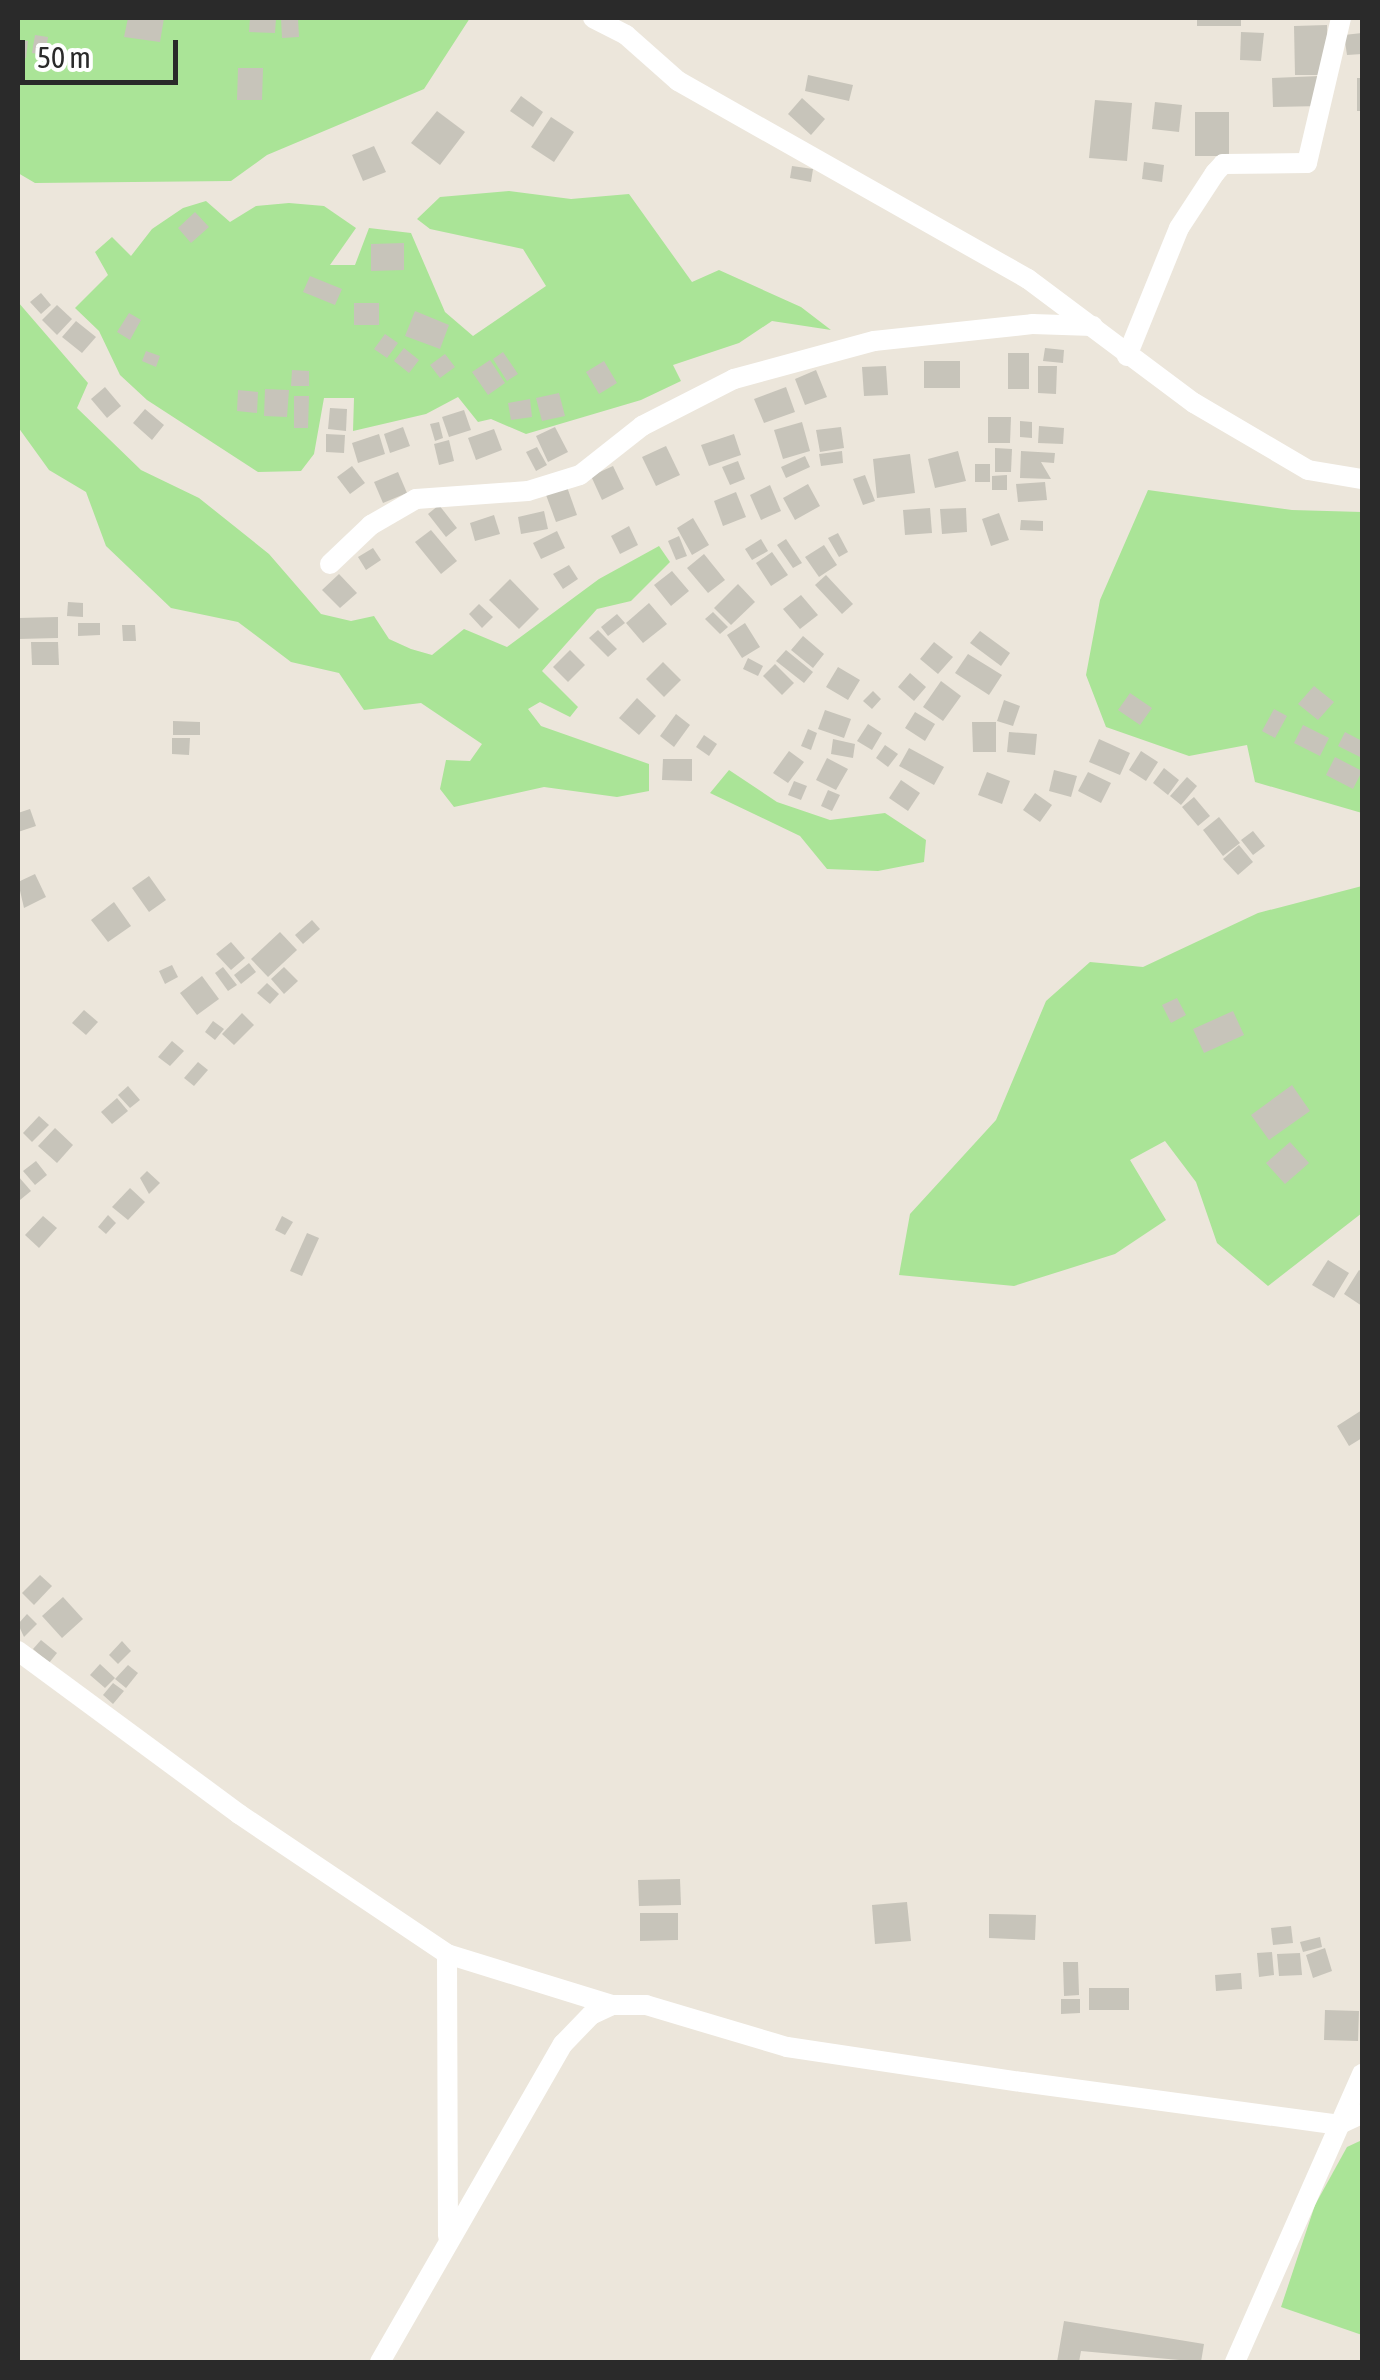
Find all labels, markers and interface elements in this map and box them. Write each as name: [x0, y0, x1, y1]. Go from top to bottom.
scale bar: [25, 20, 182, 82]
text: 50 m: [37, 40, 91, 74]

